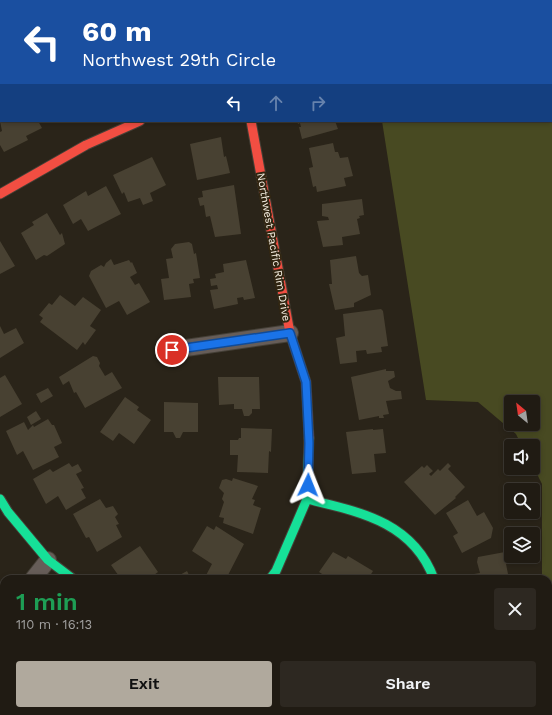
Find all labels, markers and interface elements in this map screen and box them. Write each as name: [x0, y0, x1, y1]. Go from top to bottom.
text: 60 m: [82, 15, 152, 48]
icon: left: [16, 16, 68, 68]
text: Northwest 29th Circle: [82, 49, 276, 70]
icon: left: [223, 92, 245, 114]
icon: ahead: [265, 92, 287, 114]
icon: right: [307, 92, 329, 114]
street label: Northwest Pacific Rim Drive: [254, 172, 293, 322]
pin: [155, 333, 189, 367]
icon: arrive: [161, 339, 183, 361]
north arrow: [504, 395, 540, 431]
map controls: [504, 395, 540, 563]
button: sound: [504, 439, 540, 475]
position arrow: [287, 464, 329, 506]
button: search: [504, 483, 540, 519]
button: layers: [504, 527, 540, 563]
text: 1 min: [16, 588, 78, 616]
button: close: [494, 588, 536, 630]
text: 110 m · 16:13: [16, 617, 92, 632]
button: Exit: [16, 661, 272, 707]
button: Share: [280, 661, 536, 707]

